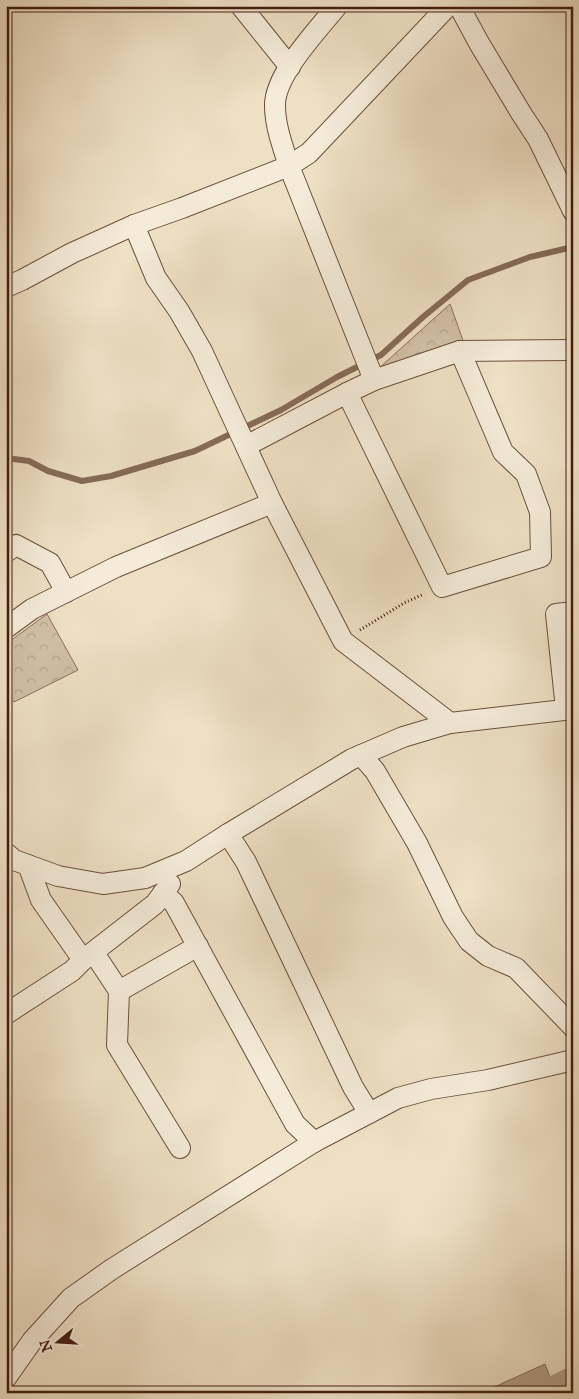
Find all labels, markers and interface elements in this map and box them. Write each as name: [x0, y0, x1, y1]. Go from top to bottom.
north arrow: [32, 1316, 82, 1366]
text: N: [36, 1337, 56, 1354]

